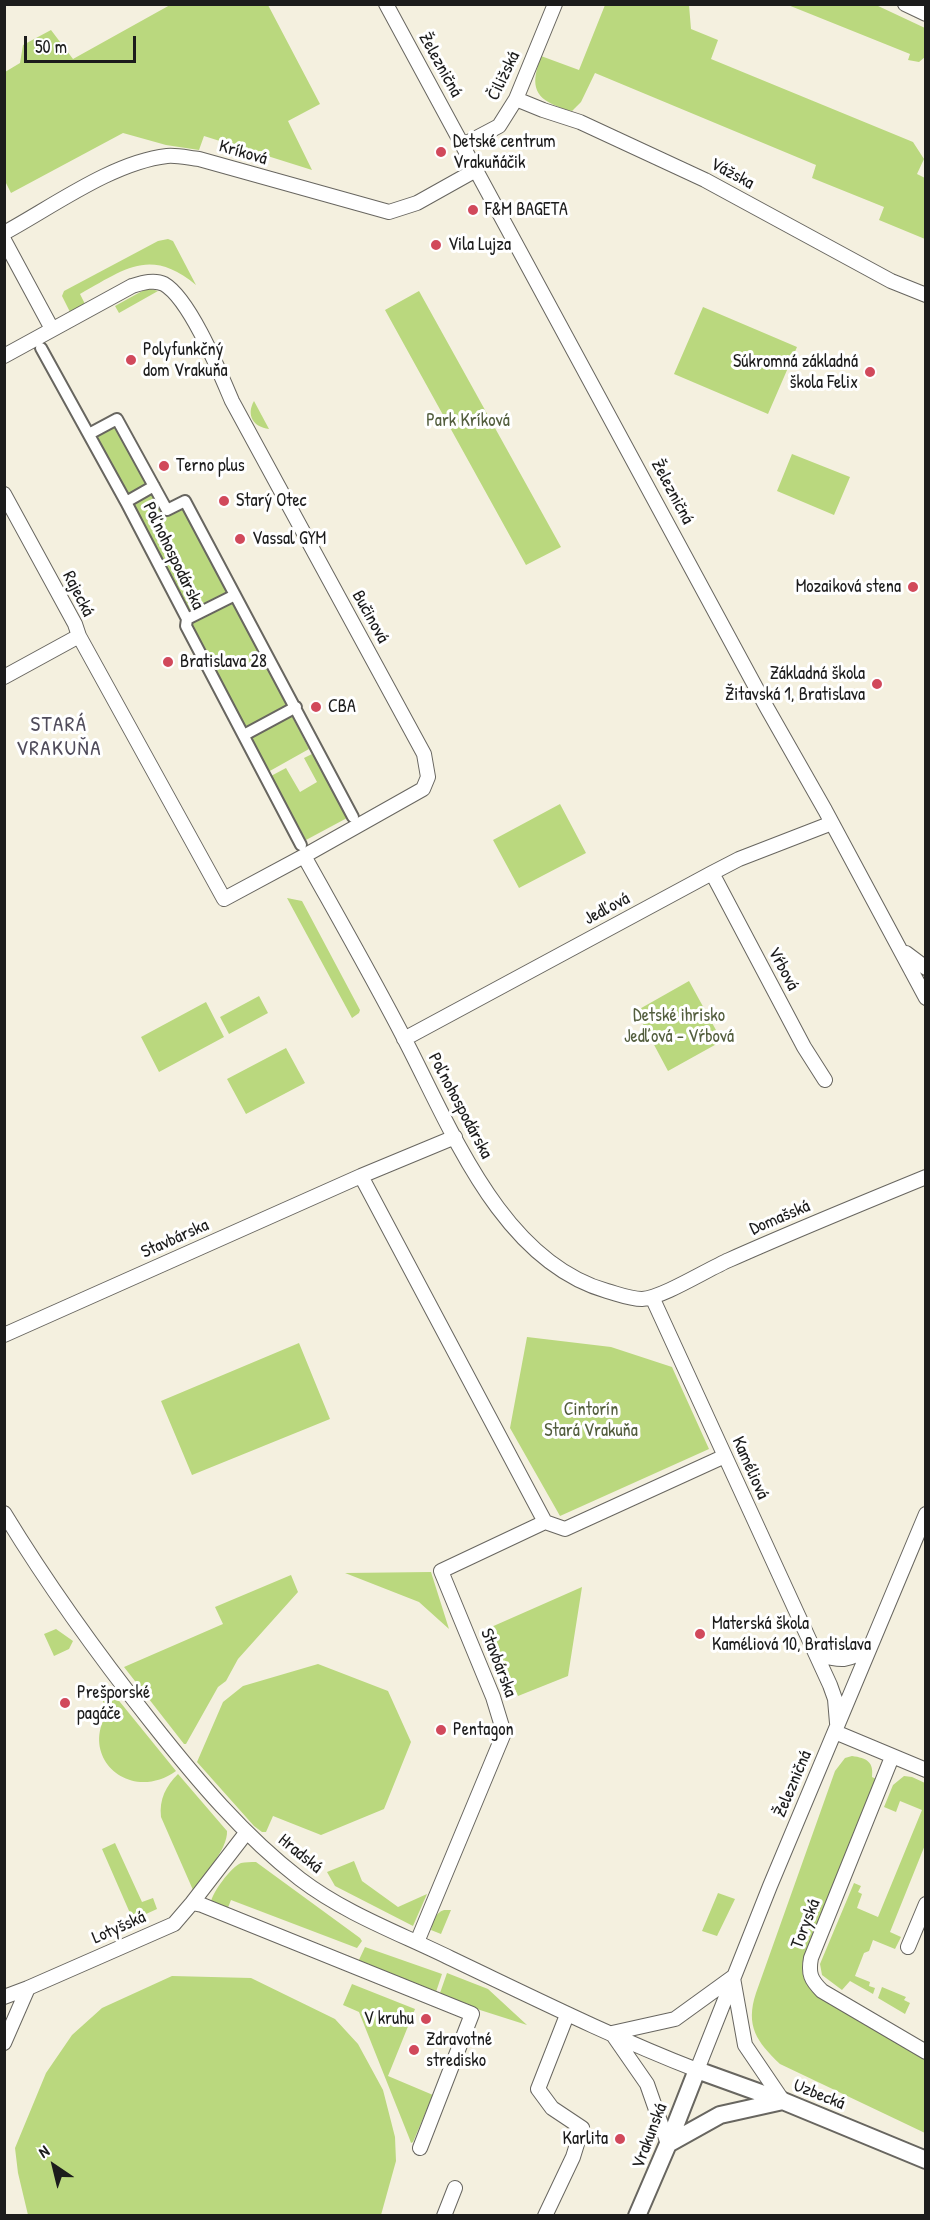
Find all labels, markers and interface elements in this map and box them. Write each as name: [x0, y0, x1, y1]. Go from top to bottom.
scale bar: [27, 24, 140, 62]
street label: Železničná: [414, 29, 466, 101]
text: 50 m: [35, 34, 67, 59]
street label: Čiližská: [483, 48, 525, 104]
place label: Detské centrum Vrakuňáčik: [453, 131, 555, 174]
street label: Kríková: [216, 136, 270, 170]
marker: Detské centrum Vrakuňáčik: [434, 145, 448, 159]
street label: Vážska: [706, 154, 758, 194]
place label: F&M BAGETA: [485, 199, 568, 221]
marker: F&M BAGETA: [466, 203, 480, 217]
place label: Vila Lujza: [448, 234, 511, 256]
marker: Vila Lujza: [429, 238, 443, 252]
place label: Polyfunkčný dom Vrakuňa: [143, 339, 228, 382]
place label: Súkromná základná škola Felix: [733, 351, 858, 394]
marker: Polyfunkčný dom Vrakuňa: [124, 353, 138, 367]
marker: Súkromná základná škola Felix: [863, 365, 877, 379]
park label: Park Kríková: [426, 410, 510, 432]
place label: Terno plus: [176, 455, 245, 477]
street label: Železničná: [646, 456, 698, 528]
marker: Terno plus: [157, 459, 171, 473]
place label: Starý Otec: [236, 490, 307, 512]
marker: Starý Otec: [217, 494, 231, 508]
street label: Poľnohospodárska: [138, 499, 208, 613]
place label: Vassal GYM: [252, 528, 326, 550]
marker: Vassal GYM: [233, 532, 247, 546]
street label: Rajecká: [57, 568, 99, 620]
place label: Mozaiková stena: [796, 576, 901, 598]
marker: Mozaiková stena: [906, 580, 920, 594]
street label: Bučinová: [347, 587, 393, 647]
place label: Bratislava 28: [180, 651, 267, 673]
marker: Bratislava 28: [161, 655, 175, 669]
place label: Základná škola Žitavská 1, Bratislava: [725, 663, 865, 706]
marker: Základná škola Žitavská 1, Bratislava: [870, 677, 884, 691]
place label: CBA: [328, 696, 356, 718]
marker: CBA: [309, 700, 323, 714]
district label: STARÁ VRAKUŇA: [16, 712, 102, 762]
street label: Jedľová: [580, 888, 634, 930]
street label: Vŕbová: [763, 944, 803, 994]
park label: Detské ihrisko Jedľová - Vŕbová: [624, 1005, 734, 1048]
street label: Poľnohospodárska: [423, 1049, 497, 1163]
street label: Domašská: [747, 1196, 813, 1240]
street label: Stavbárska: [138, 1215, 212, 1263]
park label: Cintorín Stará Vrakuňa: [544, 1399, 638, 1442]
street label: Kaméliová: [727, 1433, 773, 1503]
place label: Materská škola Kaméliová 10, Bratislava: [712, 1613, 871, 1656]
street label: Stavbárska: [475, 1626, 521, 1700]
marker: Materská škola Kaméliová 10, Bratislava: [693, 1627, 707, 1641]
place label: Prešporské pagáče: [77, 1682, 150, 1724]
marker: Prešporské pagáče: [58, 1696, 72, 1710]
place label: Pentagon: [453, 1719, 514, 1741]
marker: Pentagon: [434, 1723, 448, 1737]
street label: Železničná: [769, 1747, 817, 1821]
street label: Hradská: [273, 1830, 327, 1878]
street label: Toryská: [787, 1896, 825, 1952]
street label: Lotyšská: [89, 1907, 149, 1949]
place label: V kruhu: [363, 2008, 414, 2030]
marker: V kruhu: [419, 2012, 433, 2026]
place label: Zdravotné stredisko: [426, 2029, 492, 2072]
marker: Zdravotné stredisko: [407, 2043, 421, 2057]
street label: Uzbecká: [790, 2075, 848, 2115]
street label: Vrakunská: [628, 2100, 672, 2172]
place label: Karlita: [563, 2128, 608, 2150]
marker: Karlita: [613, 2132, 627, 2146]
north arrow: [24, 2136, 84, 2196]
text: N: [34, 2140, 53, 2163]

